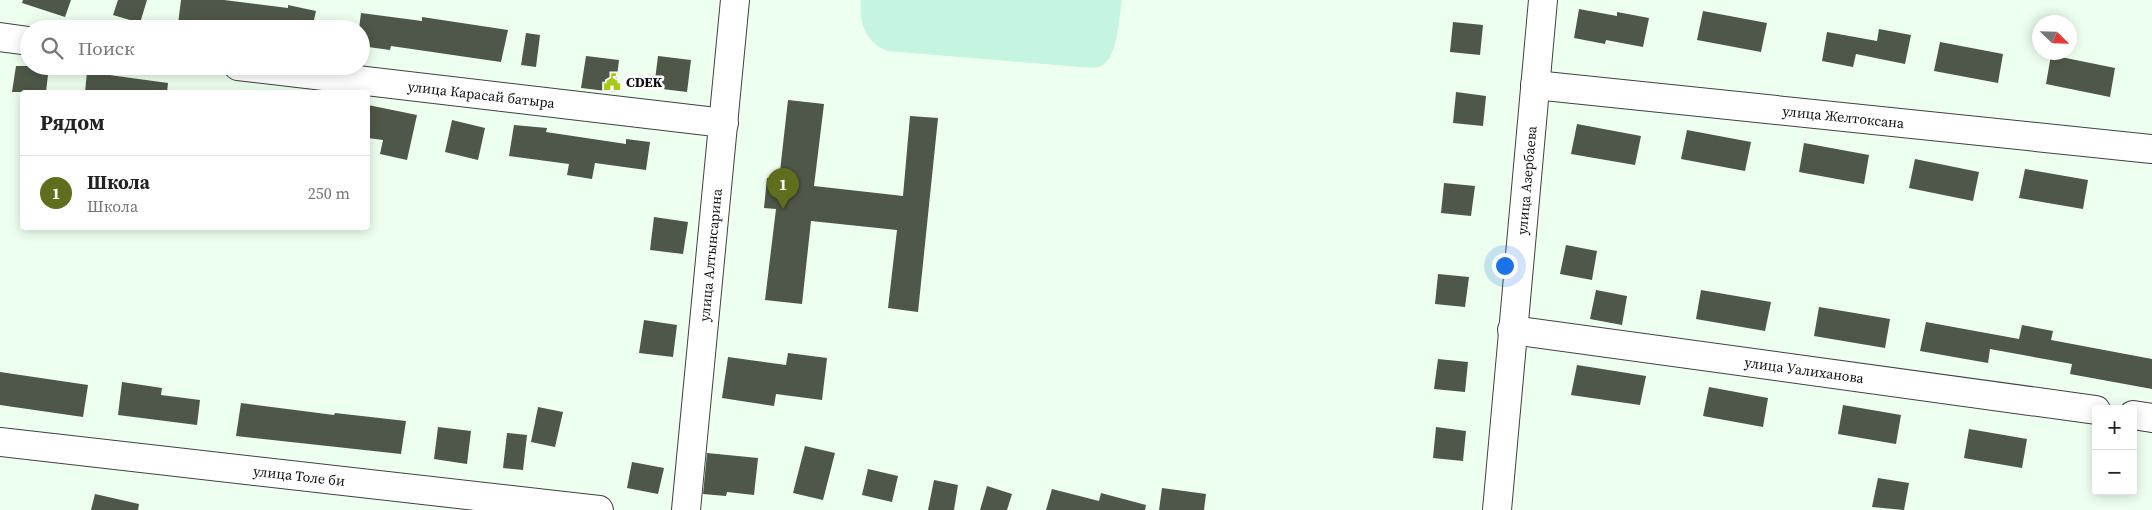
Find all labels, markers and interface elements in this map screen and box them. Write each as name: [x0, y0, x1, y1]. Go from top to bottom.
north arrow: [2032, 15, 2077, 60]
search box: [20, 20, 370, 75]
icon: search: [38, 34, 66, 62]
text: Поиск: [78, 35, 135, 61]
public building icon: CDEK: [602, 72, 622, 92]
place label: CDEK: [626, 72, 663, 92]
street label: улица Карасай батыра: [407, 76, 557, 113]
street label: улица Желтоксана: [1781, 101, 1906, 133]
text: Рядом: [40, 108, 105, 137]
street label: улица Азербаева: [1512, 124, 1542, 236]
pin: 1: [767, 168, 799, 209]
text: Школа: [87, 169, 150, 195]
text: 1: [52, 182, 60, 204]
text: 250 m: [308, 182, 350, 204]
street label: улица Алтынсарина: [694, 187, 727, 323]
text: Школа: [87, 195, 138, 217]
your location: [1492, 253, 1518, 279]
street label: улица Уалиханова: [1743, 352, 1866, 388]
map controls: [2092, 405, 2137, 495]
button: +: [2092, 405, 2137, 450]
button: −: [2092, 450, 2137, 495]
street label: улица Толе би: [252, 461, 346, 491]

